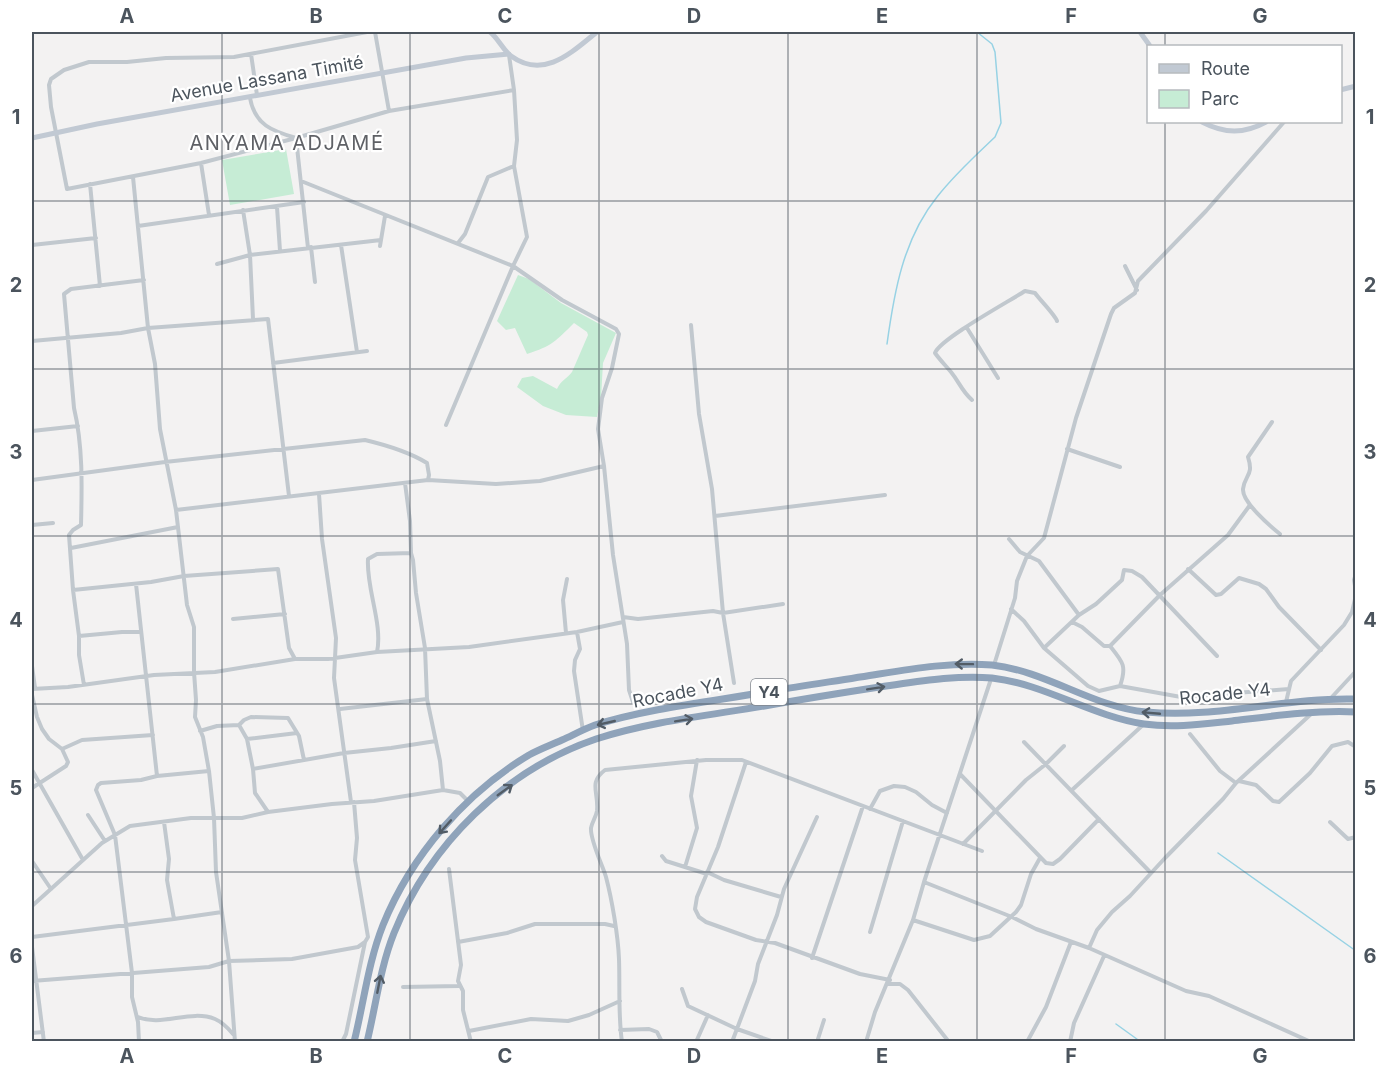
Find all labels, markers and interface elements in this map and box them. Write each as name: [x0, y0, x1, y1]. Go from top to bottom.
text: A: [120, 4, 135, 28]
text: B: [309, 4, 323, 28]
text: C: [498, 4, 512, 28]
text: D: [687, 4, 701, 28]
text: E: [876, 4, 888, 28]
text: F: [1065, 4, 1077, 28]
text: G: [1252, 4, 1268, 28]
legend: [1147, 45, 1342, 123]
street label: Avenue Lassana Timité: [169, 51, 365, 106]
text: Route: [1201, 58, 1250, 79]
text: Parc: [1201, 88, 1239, 109]
text: 1: [12, 105, 20, 129]
text: 1: [1366, 105, 1374, 129]
district label: ANYAMA ADJAMÉ: [190, 130, 384, 155]
text: 2: [10, 273, 22, 297]
text: 2: [1364, 273, 1376, 297]
text: 3: [10, 440, 22, 464]
text: 3: [1364, 440, 1376, 464]
text: 4: [9, 608, 23, 632]
text: 4: [1363, 608, 1377, 632]
one-way arrow: [954, 659, 974, 670]
street label: Rocade Y4: [631, 673, 725, 712]
street label: Rocade Y4: [1178, 678, 1272, 709]
road number: Y4: [751, 679, 787, 705]
one-way arrow: [866, 682, 885, 693]
one-way arrow: [1142, 707, 1162, 718]
one-way arrow: [673, 714, 693, 725]
one-way arrow: [597, 717, 616, 729]
text: 5: [10, 776, 22, 800]
text: 5: [1364, 776, 1376, 800]
one-way arrow: [496, 784, 512, 796]
one-way arrow: [438, 819, 452, 834]
text: 6: [10, 944, 23, 968]
text: 6: [1364, 944, 1377, 968]
one-way arrow: [374, 975, 385, 995]
text: A: [120, 1044, 135, 1068]
text: B: [309, 1044, 323, 1068]
text: C: [498, 1044, 512, 1068]
text: D: [687, 1044, 701, 1068]
text: E: [876, 1044, 888, 1068]
text: F: [1065, 1044, 1077, 1068]
text: G: [1252, 1044, 1268, 1068]

